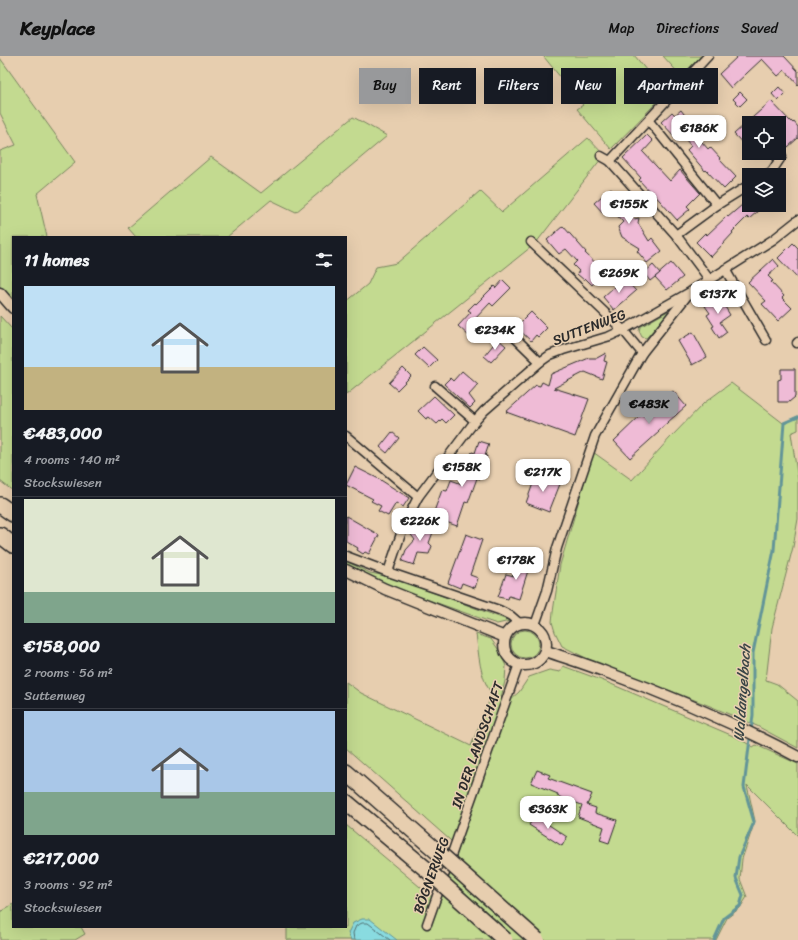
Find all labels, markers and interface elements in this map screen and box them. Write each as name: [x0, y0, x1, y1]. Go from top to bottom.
text: Keyplace: [20, 12, 95, 45]
text: Map: [608, 16, 634, 41]
text: Directions: [656, 16, 719, 41]
text: Saved: [741, 16, 778, 41]
chip: Buy: [359, 68, 411, 104]
chip: Rent: [419, 68, 476, 104]
chip: Filters: [484, 68, 553, 104]
chip: New: [561, 68, 616, 104]
chip: Apartment: [624, 68, 718, 104]
pin: €186K: [671, 115, 727, 149]
text: €186K: [680, 116, 718, 139]
map controls: [742, 116, 786, 212]
button: locate: [742, 116, 786, 160]
button: layers: [742, 168, 786, 212]
pin: €155K: [601, 191, 657, 225]
text: €155K: [610, 192, 648, 215]
text: 11 homes: [24, 245, 89, 275]
icon: filters: [313, 249, 335, 271]
pin: €269K: [591, 260, 647, 294]
text: €269K: [599, 261, 639, 284]
pin: €137K: [690, 281, 746, 315]
text: €137K: [700, 282, 736, 305]
street label: SUTTENWEG: [549, 302, 630, 353]
icon: home: [144, 312, 216, 384]
pin: €234K: [467, 317, 523, 351]
text: €234K: [475, 318, 515, 341]
pin: €483K: [621, 391, 677, 425]
text: €483K: [629, 392, 669, 415]
text: €483,000: [24, 418, 102, 448]
text: 4 rooms · 140 m²: [24, 448, 120, 471]
pin: €158K: [434, 454, 490, 488]
text: €158K: [443, 455, 481, 478]
pin: €217K: [515, 459, 571, 493]
text: €217K: [524, 460, 562, 483]
text: Stockswiesen: [24, 471, 102, 494]
pin: €226K: [392, 508, 448, 542]
text: €226K: [401, 509, 439, 532]
icon: home: [144, 525, 216, 597]
pin: €178K: [488, 547, 544, 581]
text: €178K: [497, 548, 535, 571]
text: €158,000: [24, 631, 100, 661]
water label: Waldangelbach: [726, 642, 758, 742]
text: 2 rooms · 56 m²: [24, 661, 113, 684]
street label: IN DER LANDSCHAFT: [444, 677, 511, 813]
text: Suttenweg: [24, 684, 85, 707]
icon: home: [144, 737, 216, 809]
pin: €363K: [520, 796, 576, 830]
text: €363K: [529, 797, 567, 820]
street label: BÖGNERWEG: [406, 833, 457, 917]
text: €217,000: [24, 843, 99, 873]
text: 3 rooms · 92 m²: [24, 873, 113, 896]
text: Stockswiesen: [24, 896, 102, 919]

